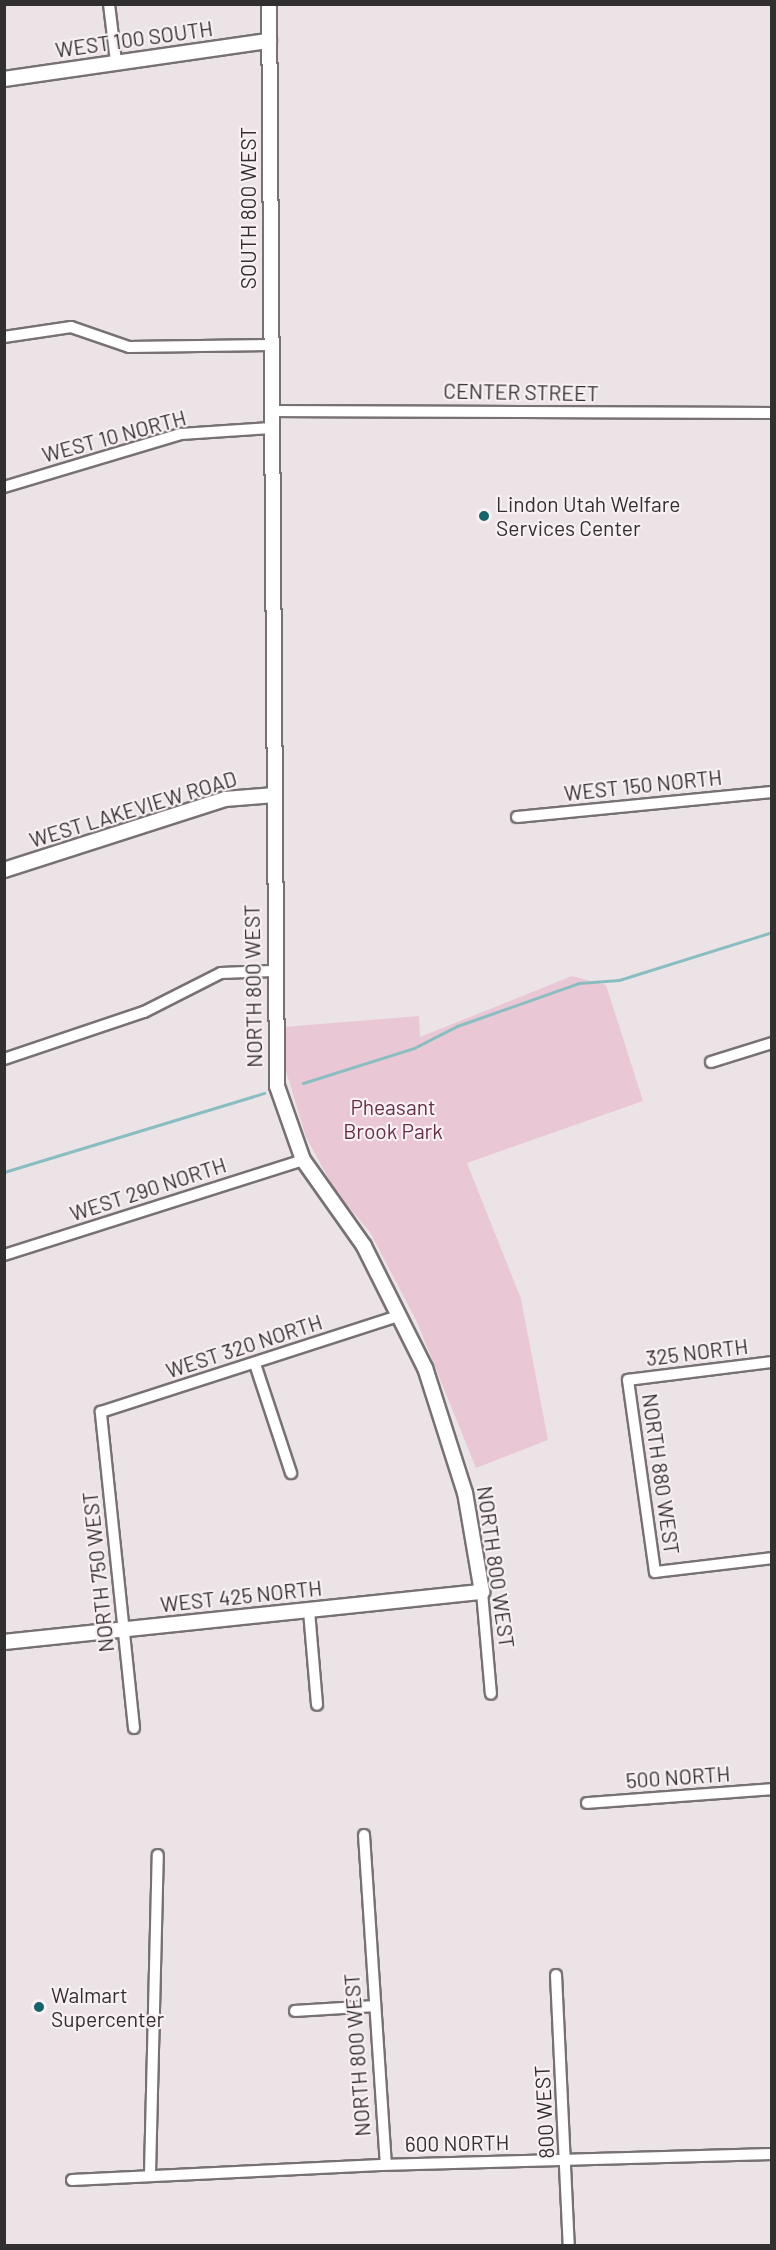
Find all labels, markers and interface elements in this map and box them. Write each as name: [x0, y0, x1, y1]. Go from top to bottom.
street label: WEST 100 SOUTH: [54, 15, 214, 63]
street label: SOUTH 800 WEST: [235, 127, 261, 289]
street label: CENTER STREET: [443, 378, 599, 406]
street label: WEST 10 NORTH: [39, 405, 189, 467]
place label: Lindon Utah Welfare Services Center: [496, 491, 680, 541]
marker: Lindon Utah Welfare Services Center: [477, 509, 491, 523]
street label: WEST 150 NORTH: [563, 764, 723, 806]
street label: WEST LAKEVIEW ROAD: [26, 765, 240, 853]
street label: NORTH 800 WEST: [239, 904, 267, 1068]
park label: Pheasant Brook Park: [343, 1094, 443, 1144]
street label: WEST 290 NORTH: [67, 1152, 229, 1226]
street label: WEST 320 NORTH: [163, 1309, 325, 1383]
street label: 325 NORTH: [644, 1333, 750, 1371]
street label: NORTH 880 WEST: [637, 1392, 685, 1556]
street label: NORTH 800 WEST: [472, 1484, 520, 1650]
street label: NORTH 750 WEST: [77, 1490, 119, 1654]
street label: WEST 425 NORTH: [159, 1575, 323, 1617]
street label: 500 NORTH: [625, 1761, 731, 1793]
street label: NORTH 800 WEST: [339, 1973, 375, 2137]
place label: Walmart Supercenter: [51, 1982, 164, 2032]
marker: Walmart Supercenter: [32, 2000, 46, 2014]
street label: 800 WEST: [529, 2065, 559, 2159]
street label: 600 NORTH: [405, 2129, 509, 2157]

